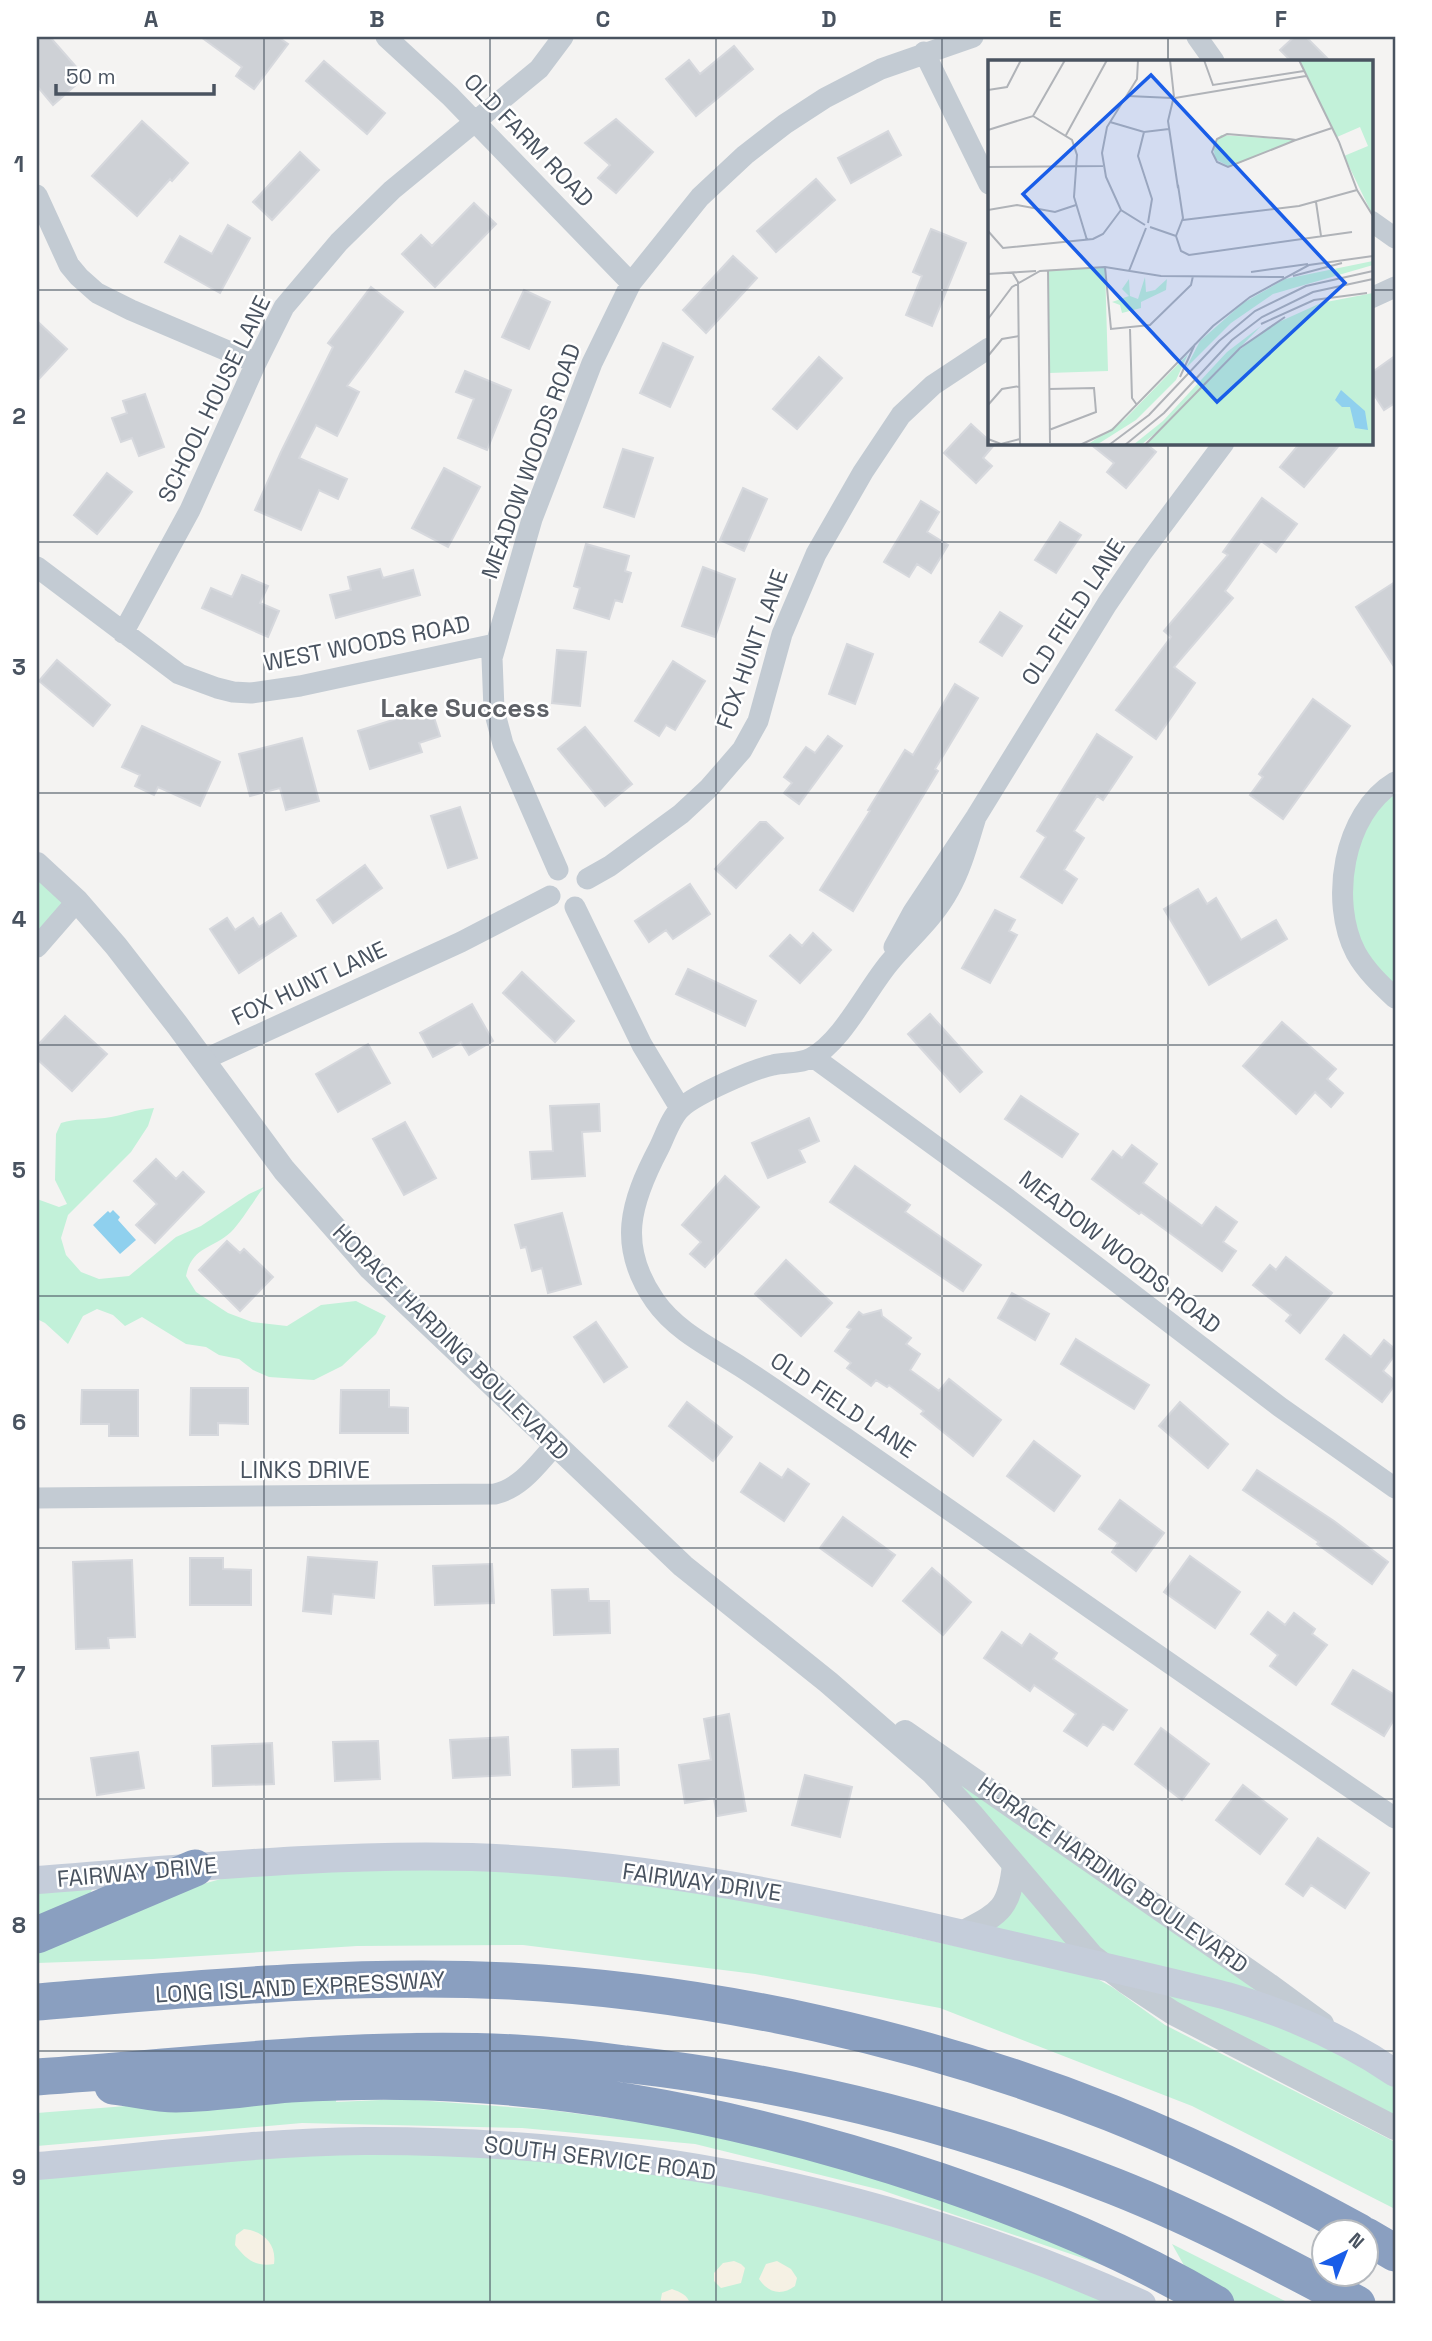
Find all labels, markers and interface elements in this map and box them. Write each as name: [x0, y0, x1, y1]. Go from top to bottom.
text: A: [144, 4, 159, 34]
text: B: [369, 4, 385, 34]
text: C: [596, 4, 610, 34]
text: D: [821, 4, 837, 34]
text: E: [1049, 4, 1061, 34]
text: F: [1275, 4, 1287, 34]
scale bar: [56, 52, 214, 96]
inset map: [988, 60, 1372, 444]
text: 50 m: [66, 63, 116, 90]
street label: OLD FARM ROAD: [458, 67, 600, 213]
text: 1: [14, 149, 24, 179]
street label: SCHOOL HOUSE LANE: [151, 291, 277, 507]
street label: MEADOW WOODS ROAD: [474, 339, 588, 583]
text: 2: [12, 401, 26, 431]
street label: OLD FIELD LANE: [1014, 533, 1132, 691]
street label: FOX HUNT LANE: [709, 565, 795, 733]
street label: WEST WOODS ROAD: [261, 608, 473, 678]
text: 3: [12, 652, 26, 682]
district label: Lake Success: [380, 691, 550, 725]
text: 4: [12, 904, 27, 934]
street label: FOX HUNT LANE: [227, 934, 391, 1032]
text: 5: [12, 1155, 26, 1185]
street label: MEADOW WOODS ROAD: [1013, 1164, 1227, 1340]
street label: HORACE HARDING BOULEVARD: [326, 1217, 576, 1467]
street label: OLD FIELD LANE: [765, 1345, 921, 1465]
text: 6: [12, 1407, 26, 1437]
street label: LINKS DRIVE: [240, 1455, 370, 1485]
text: 7: [13, 1659, 26, 1689]
street label: HORACE HARDING BOULEVARD: [972, 1770, 1254, 1980]
street label: FAIRWAY DRIVE: [56, 1850, 218, 1894]
street label: FAIRWAY DRIVE: [620, 1856, 784, 1908]
text: 8: [12, 1910, 26, 1940]
street label: LONG ISLAND EXPRESSWAY: [154, 1964, 446, 2010]
street label: SOUTH SERVICE ROAD: [482, 2129, 718, 2187]
text: 9: [12, 2162, 26, 2192]
north arrow: [1310, 2218, 1380, 2288]
text: N: [1343, 2227, 1369, 2254]

